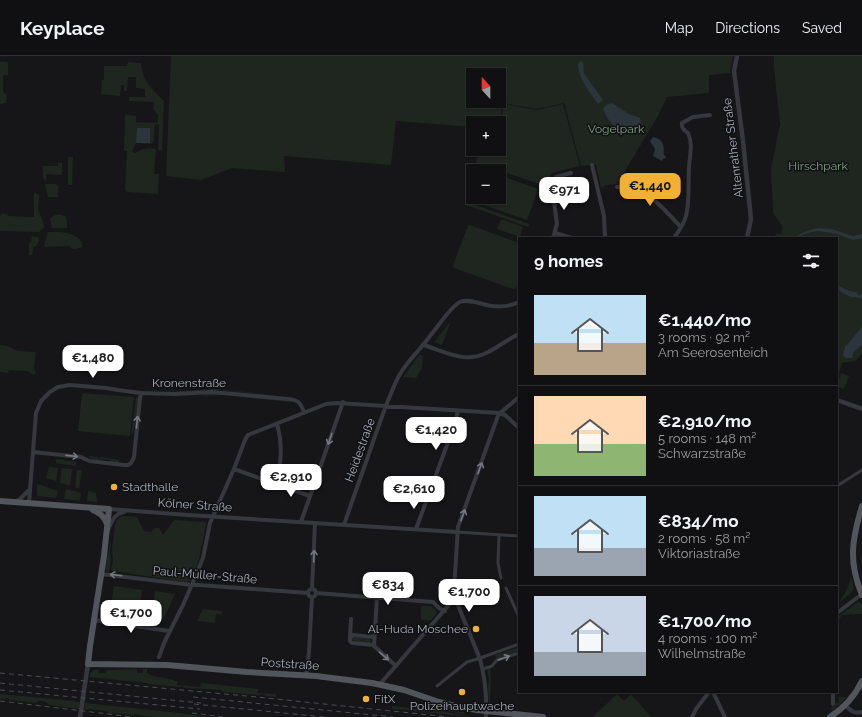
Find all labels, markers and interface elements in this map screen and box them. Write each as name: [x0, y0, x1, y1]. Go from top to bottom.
text: Keyplace: [20, 17, 105, 39]
text: Map: [665, 20, 693, 36]
text: Directions: [715, 20, 780, 36]
text: Saved: [802, 20, 842, 36]
north arrow: [466, 68, 506, 108]
map controls: [466, 68, 506, 204]
street label: Altenrather Straße: [720, 97, 746, 199]
button: +: [466, 116, 506, 156]
park label: Vogelpark: [588, 122, 645, 136]
park label: Hirschpark: [788, 159, 848, 173]
button: −: [466, 164, 506, 204]
pin: €1,440: [617, 173, 683, 207]
pin: €971: [540, 177, 588, 211]
text: €1,440: [629, 178, 671, 193]
text: €971: [548, 182, 580, 197]
icon: filters: [800, 250, 822, 272]
text: 9 homes: [534, 251, 603, 271]
text: €1,440/mo: [658, 310, 751, 330]
icon: home: [566, 311, 614, 359]
text: 3 rooms · 92 m²: [658, 330, 750, 345]
pin: €1,480: [60, 345, 126, 379]
text: Am Seerosenteich: [658, 345, 768, 360]
text: €1,480: [71, 350, 115, 365]
street label: Kronenstraße: [152, 376, 226, 390]
text: €2,910/mo: [658, 411, 751, 431]
icon: home: [566, 412, 614, 460]
one-way arrow: [133, 416, 141, 429]
street label: Heidestraße: [342, 416, 378, 484]
pin: €1,420: [403, 417, 469, 451]
text: €1,420: [415, 422, 457, 437]
text: 5 rooms · 148 m²: [658, 431, 756, 446]
one-way arrow: [326, 433, 333, 446]
text: Schwarzstraße: [658, 446, 746, 461]
one-way arrow: [65, 452, 78, 460]
one-way arrow: [476, 462, 484, 474]
pin: €2,910: [258, 464, 324, 498]
text: €2,910: [270, 469, 312, 484]
pin: €2,610: [381, 476, 447, 510]
place label: Stadthalle: [122, 480, 178, 494]
text: €2,610: [392, 481, 436, 496]
marker: Stadthalle: [109, 482, 119, 492]
street label: Kölner Straße: [157, 495, 233, 515]
one-way arrow: [459, 509, 467, 521]
text: €834/mo: [658, 511, 738, 531]
icon: home: [566, 512, 614, 560]
text: 2 rooms · 58 m²: [658, 531, 750, 546]
text: Viktoriastraße: [658, 546, 740, 561]
one-way arrow: [310, 550, 318, 563]
street label: Paul-Müller-Straße: [152, 563, 258, 587]
one-way arrow: [110, 571, 123, 579]
pin: €834: [364, 572, 412, 606]
text: €834: [372, 577, 404, 592]
pin: €1,700: [436, 579, 502, 613]
text: €1,700: [448, 584, 490, 599]
pin: €1,700: [98, 600, 164, 634]
text: €1,700: [110, 605, 152, 620]
text: €1,700/mo: [658, 611, 751, 631]
icon: home: [566, 612, 614, 660]
place label: Al-Huda Moschee: [368, 622, 468, 636]
marker: Al-Huda Moschee: [471, 624, 481, 634]
text: 4 rooms · 100 m²: [658, 631, 757, 646]
text: Wilhelmstraße: [658, 646, 746, 661]
one-way arrow: [379, 651, 389, 660]
one-way arrow: [498, 653, 510, 661]
street label: Poststraße: [260, 655, 320, 673]
marker: Polizeihauptwache: [457, 687, 467, 697]
place label: FitX: [374, 692, 396, 706]
marker: FitX: [361, 694, 371, 704]
place label: Polizeihauptwache: [410, 699, 514, 713]

